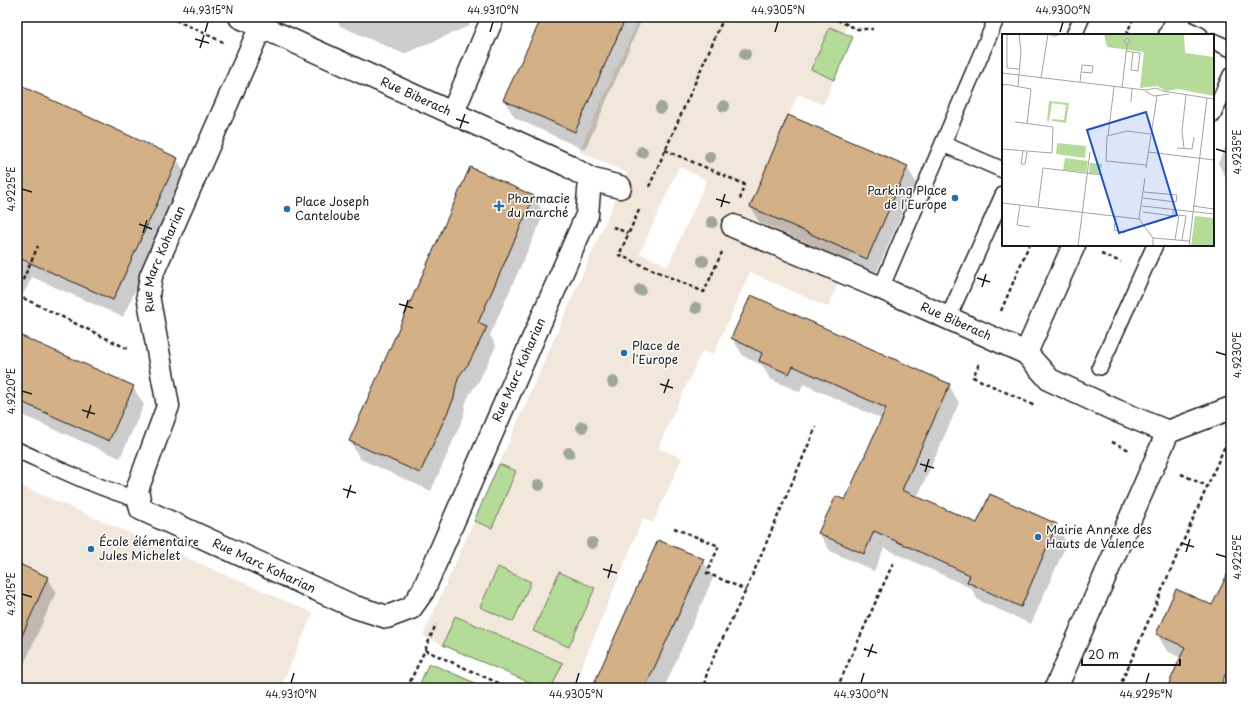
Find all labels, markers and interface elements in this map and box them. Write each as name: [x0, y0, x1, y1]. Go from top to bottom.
text: 44.9315°N: [183, 2, 233, 17]
text: 44.9310°N: [467, 2, 519, 17]
text: 44.9305°N: [751, 2, 805, 17]
text: 44.9300°N: [1036, 2, 1091, 17]
inset map: [1002, 34, 1214, 246]
street label: Rue Biberach: [378, 72, 455, 120]
text: 4.9235°E: [1229, 129, 1244, 175]
text: 4.9225°E: [3, 166, 18, 212]
place label: Parking Place de l'Europe: [867, 181, 947, 213]
place label: Pharmacie du marché: [507, 189, 570, 221]
place label: Place Joseph Canteloube: [295, 192, 369, 224]
marker: Parking Place de l'Europe: [950, 193, 960, 203]
marker: Pharmacie du marché: [494, 201, 504, 211]
street label: Rue Marc Koharian: [138, 203, 189, 314]
marker: Place Joseph Canteloube: [282, 204, 292, 214]
street label: Rue Biberach: [918, 297, 995, 344]
street label: Rue Marc Koharian: [487, 315, 549, 424]
text: 4.9230°E: [1229, 332, 1244, 378]
place label: Place de l'Europe: [632, 336, 680, 368]
marker: Place de l'Europe: [619, 348, 629, 358]
text: 4.9220°E: [3, 368, 18, 414]
place label: Mairie Annexe des Hauts de Valence: [1046, 520, 1152, 552]
place label: École élémentaire Jules Michelet: [99, 532, 199, 564]
marker: Mairie Annexe des Hauts de Valence: [1033, 532, 1043, 542]
street label: Rue Marc Koharian: [210, 533, 319, 597]
text: 4.9225°E: [1229, 534, 1244, 580]
marker: École élémentaire Jules Michelet: [86, 544, 96, 554]
text: 4.9215°E: [3, 572, 18, 616]
scale bar: [1082, 641, 1180, 667]
text: 20 m: [1088, 645, 1119, 663]
text: 44.9310°N: [265, 686, 317, 701]
text: 44.9305°N: [549, 686, 603, 701]
text: 44.9300°N: [834, 686, 889, 701]
text: 44.9295°N: [1120, 686, 1173, 701]

